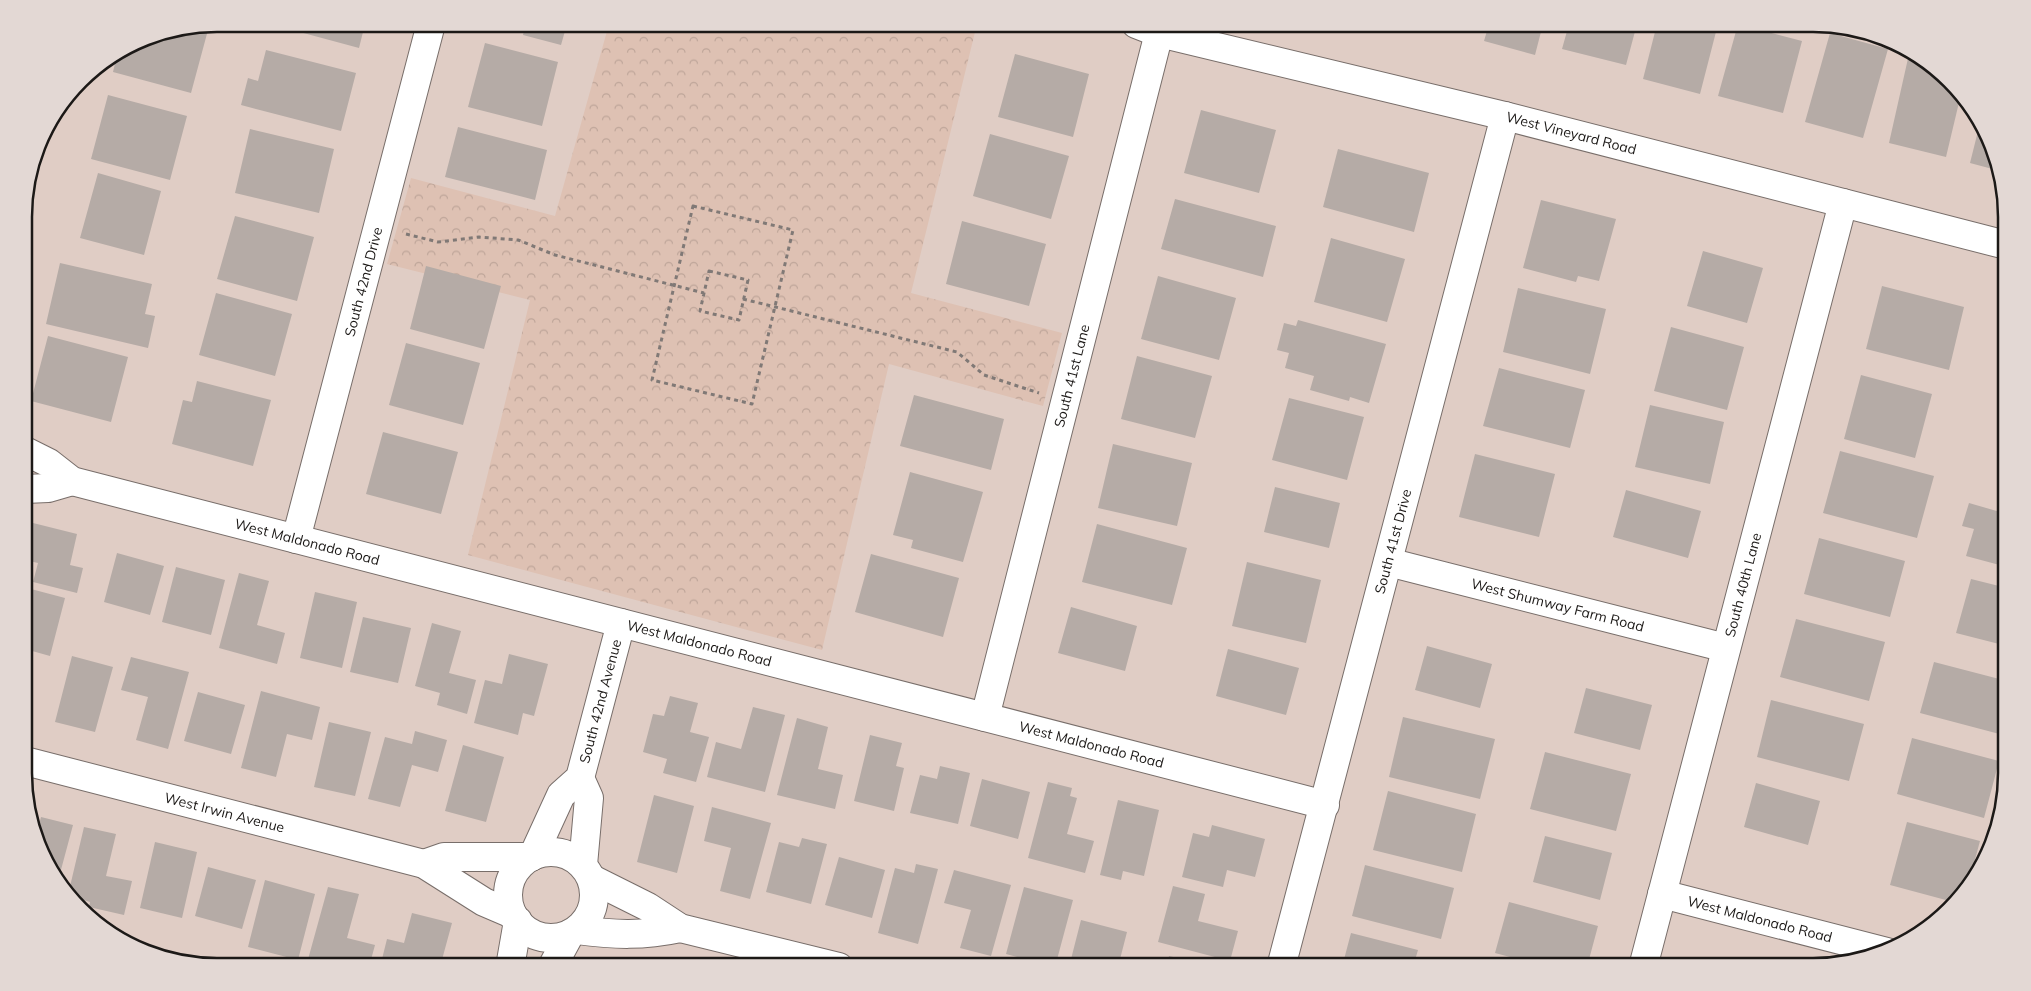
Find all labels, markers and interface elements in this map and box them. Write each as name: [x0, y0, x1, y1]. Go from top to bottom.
street label: West Vineyard Road: [1504, 108, 1638, 158]
street label: South 42nd Drive: [340, 225, 386, 338]
street label: South 41st Lane: [1050, 322, 1094, 429]
street label: South 41st Drive: [1371, 487, 1415, 596]
street label: West Maldonado Road: [233, 514, 382, 569]
street label: South 40th Lane: [1721, 531, 1765, 639]
street label: West Shumway Farm Road: [1469, 574, 1646, 636]
street label: West Maldonado Road: [625, 616, 774, 671]
street label: South 42nd Avenue: [575, 637, 625, 765]
street label: West Maldonado Road: [1017, 717, 1166, 772]
street label: West Irwin Avenue: [163, 788, 286, 837]
street label: West Maldonado Road: [1685, 892, 1834, 947]

